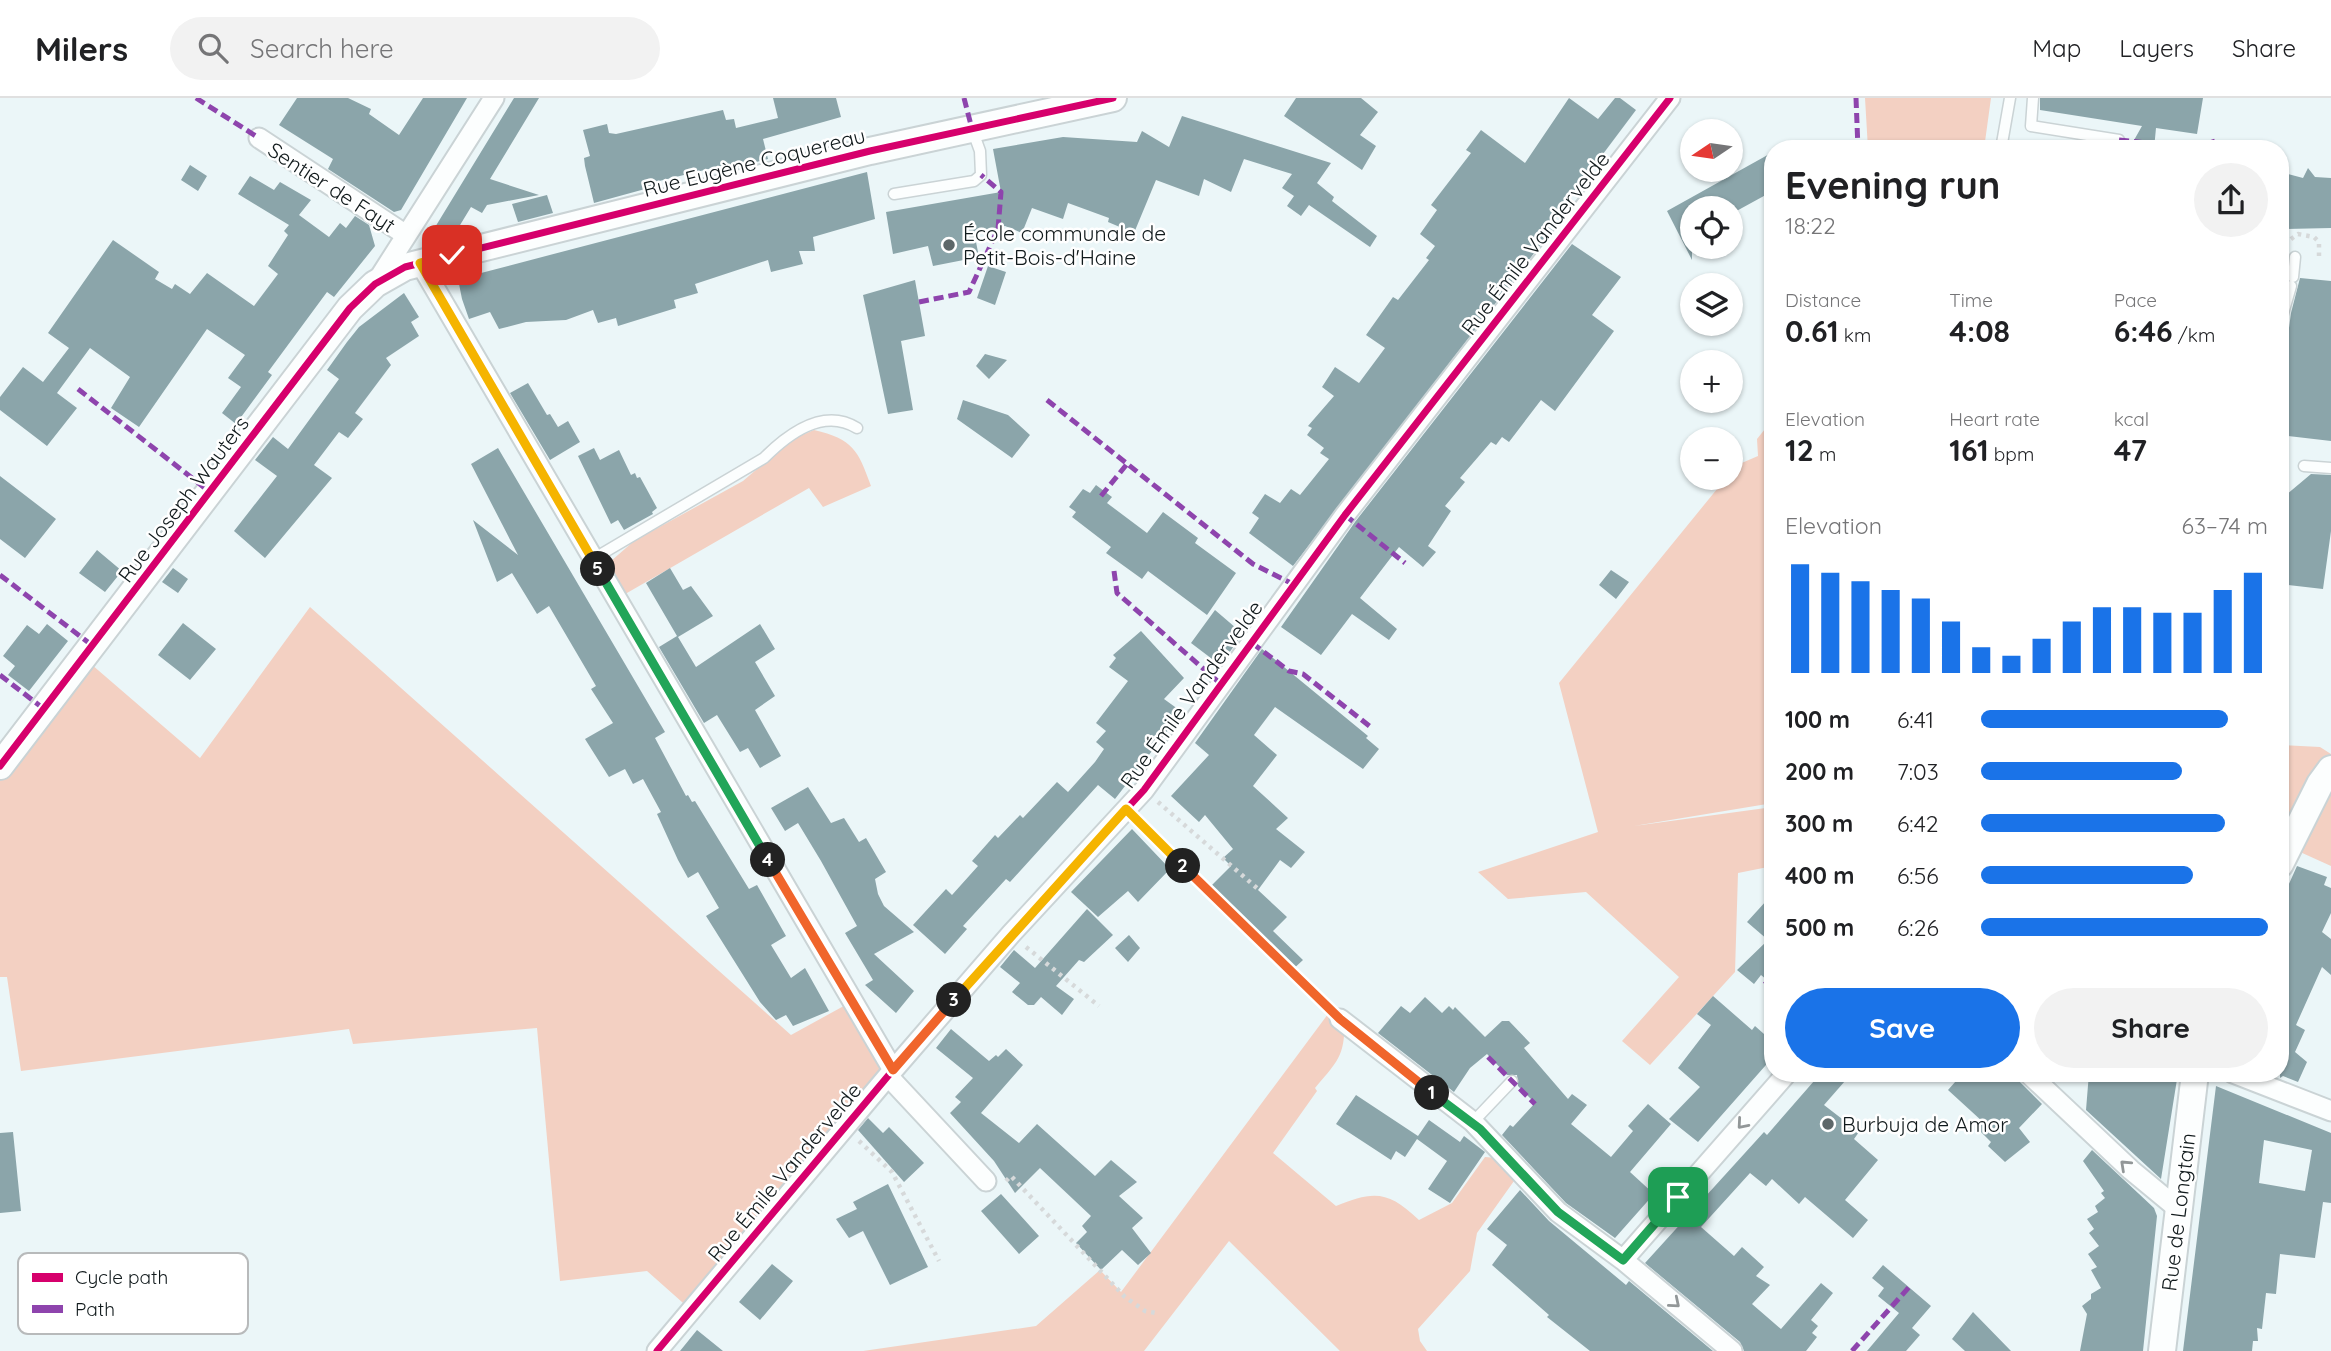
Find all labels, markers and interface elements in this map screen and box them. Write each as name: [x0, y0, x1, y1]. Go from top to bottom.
search box: [170, 17, 660, 80]
text: Milers: [35, 28, 128, 69]
icon: search: [194, 29, 232, 67]
text: Search here: [250, 32, 394, 65]
text: Map: [2032, 33, 2081, 63]
text: Layers: [2119, 33, 2194, 63]
text: Share: [2232, 33, 2296, 63]
north arrow: [1680, 119, 1743, 182]
map controls: [1680, 119, 1743, 490]
street label: Rue Eugène Coquereau: [640, 122, 868, 202]
street label: Sentier de Fayt: [263, 136, 401, 238]
street label: Rue Émile Vandervelde: [1455, 146, 1615, 340]
text: Evening run: [1785, 161, 2000, 209]
button: share: [2194, 163, 2268, 237]
button: locate: [1680, 196, 1743, 259]
text: 18:22: [1785, 211, 1836, 240]
place label: École communale de Petit-Bois-d'Haine: [963, 220, 1166, 270]
pin: [422, 225, 482, 285]
icon: check: [433, 236, 471, 274]
marker: École communale de Petit-Bois-d'Haine: [941, 237, 957, 253]
button: layers: [1680, 273, 1743, 336]
text: Distance: [1785, 288, 1861, 312]
text: Time: [1949, 288, 1993, 312]
text: Pace: [2114, 288, 2157, 312]
text: 0.61: [1785, 312, 1839, 350]
text: 4:08: [1949, 312, 2010, 350]
text: 6:46: [2114, 312, 2173, 350]
text: km: [1839, 323, 1871, 347]
text: /km: [2173, 323, 2215, 347]
button: +: [1680, 350, 1743, 413]
text: Elevation: [1785, 407, 1865, 431]
text: Heart rate: [1949, 407, 2040, 431]
text: kcal: [2114, 407, 2149, 431]
street label: Rue Joseph Wauters: [112, 411, 254, 587]
button: −: [1680, 427, 1743, 490]
text: 12: [1785, 431, 1814, 469]
text: 161: [1949, 431, 1989, 469]
text: 47: [2114, 431, 2147, 469]
text: m: [1814, 442, 1836, 466]
text: bpm: [1989, 442, 2034, 466]
text: Elevation: [1785, 511, 1882, 540]
text: 63–74 m: [2182, 511, 2268, 540]
pin: 5: [580, 552, 616, 587]
text: 5: [592, 556, 603, 580]
street label: Rue Émile Vandervelde: [1114, 595, 1268, 793]
text: 100 m: [1785, 705, 1850, 734]
text: 6:41: [1897, 705, 1934, 734]
text: 200 m: [1785, 757, 1854, 786]
text: 7:03: [1897, 757, 1939, 786]
text: 300 m: [1785, 809, 1853, 838]
text: 6:42: [1897, 809, 1939, 838]
pin: 4: [750, 842, 786, 878]
text: 4: [762, 847, 773, 871]
pin: 2: [1166, 848, 1200, 884]
text: 2: [1177, 853, 1188, 877]
text: 400 m: [1785, 861, 1854, 890]
text: 6:56: [1897, 861, 1939, 890]
text: 500 m: [1785, 913, 1854, 942]
text: 6:26: [1897, 913, 1939, 942]
pin: 3: [936, 982, 972, 1018]
text: 3: [948, 987, 959, 1011]
button: Save: [1785, 988, 2020, 1068]
button: Share: [2034, 988, 2268, 1068]
pin: 1: [1414, 1076, 1450, 1110]
street label: Rue Émile Vandervelde: [702, 1077, 866, 1267]
text: 1: [1428, 1080, 1435, 1104]
place label: Burbuja de Amor: [1842, 1111, 2008, 1137]
one-way arrow: [1738, 1116, 1750, 1129]
marker: Burbuja de Amor: [1820, 1116, 1836, 1132]
street label: Rue de Longtain: [2155, 1131, 2201, 1293]
one-way arrow: [2120, 1160, 2133, 1173]
pin: [1648, 1167, 1708, 1227]
icon: arrive: [1659, 1178, 1697, 1216]
legend: [18, 1253, 248, 1334]
text: Cycle path: [75, 1265, 168, 1289]
one-way arrow: [1668, 1295, 1680, 1308]
text: Path: [75, 1297, 115, 1321]

